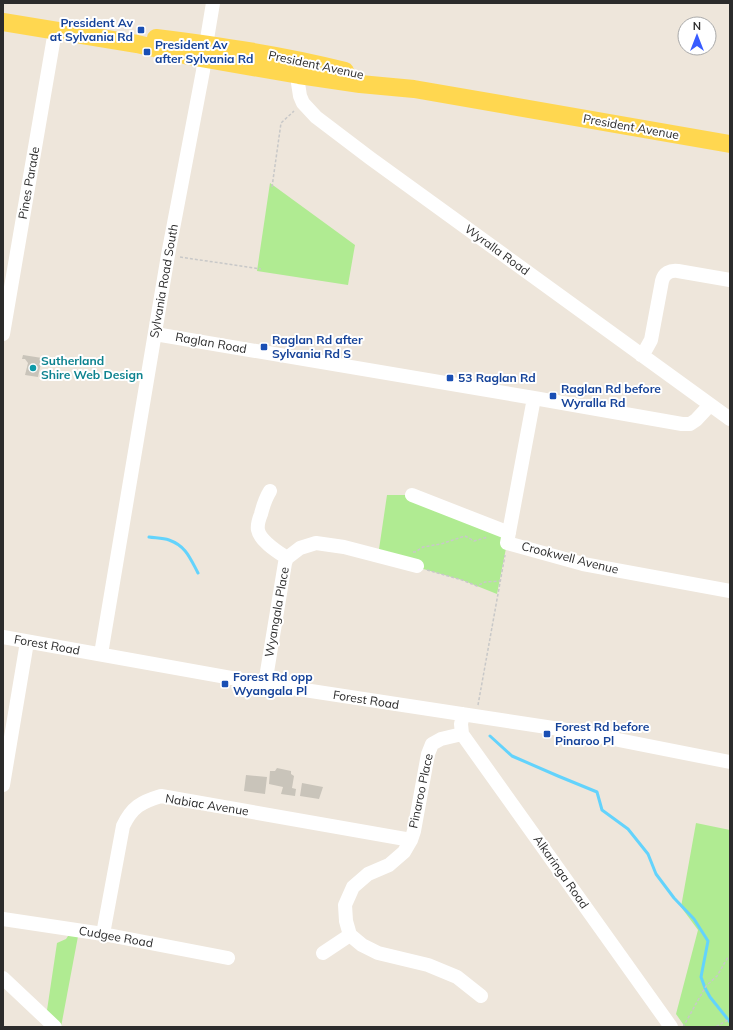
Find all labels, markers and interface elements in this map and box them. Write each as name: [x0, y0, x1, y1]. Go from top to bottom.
place label: President Av at Sylvania Rd: [50, 15, 133, 44]
north arrow: [677, 16, 717, 56]
text: N: [693, 19, 701, 33]
marker: President Av at Sylvania Rd: [136, 25, 146, 35]
place label: President Av after Sylvania Rd: [155, 37, 254, 66]
marker: President Av after Sylvania Rd: [142, 47, 152, 57]
street label: President Avenue: [267, 47, 365, 82]
street label: President Avenue: [582, 111, 680, 142]
street label: Pines Parade: [15, 146, 42, 220]
street label: Wyralla Road: [462, 221, 533, 278]
street label: Sylvania Road South: [146, 223, 181, 339]
street label: Raglan Road: [174, 329, 248, 356]
place label: Raglan Rd after Sylvania Rd S: [272, 332, 363, 361]
marker: Raglan Rd after Sylvania Rd S: [259, 342, 269, 352]
place label: Sutherland Shire Web Design: [41, 353, 143, 382]
marker: Sutherland Shire Web Design: [28, 363, 38, 373]
place label: 53 Raglan Rd: [458, 370, 536, 385]
marker: 53 Raglan Rd: [445, 373, 455, 383]
place label: Raglan Rd before Wyralla Rd: [561, 381, 661, 410]
marker: Raglan Rd before Wyralla Rd: [548, 391, 558, 401]
street label: Crookwell Avenue: [520, 538, 620, 577]
street label: Wyangala Place: [261, 566, 292, 658]
street label: Forest Road: [13, 631, 81, 658]
place label: Forest Rd opp Wyangala Pl: [233, 669, 313, 698]
marker: Forest Rd opp Wyangala Pl: [220, 679, 230, 689]
street label: Forest Road: [332, 687, 400, 712]
place label: Forest Rd before Pinaroo Pl: [555, 719, 650, 748]
marker: Forest Rd before Pinaroo Pl: [542, 729, 552, 739]
street label: Pinaroo Place: [405, 752, 436, 830]
street label: Nabiac Avenue: [164, 791, 250, 819]
street label: Alkaringa Road: [531, 832, 592, 911]
street label: Cudgee Road: [78, 923, 154, 950]

